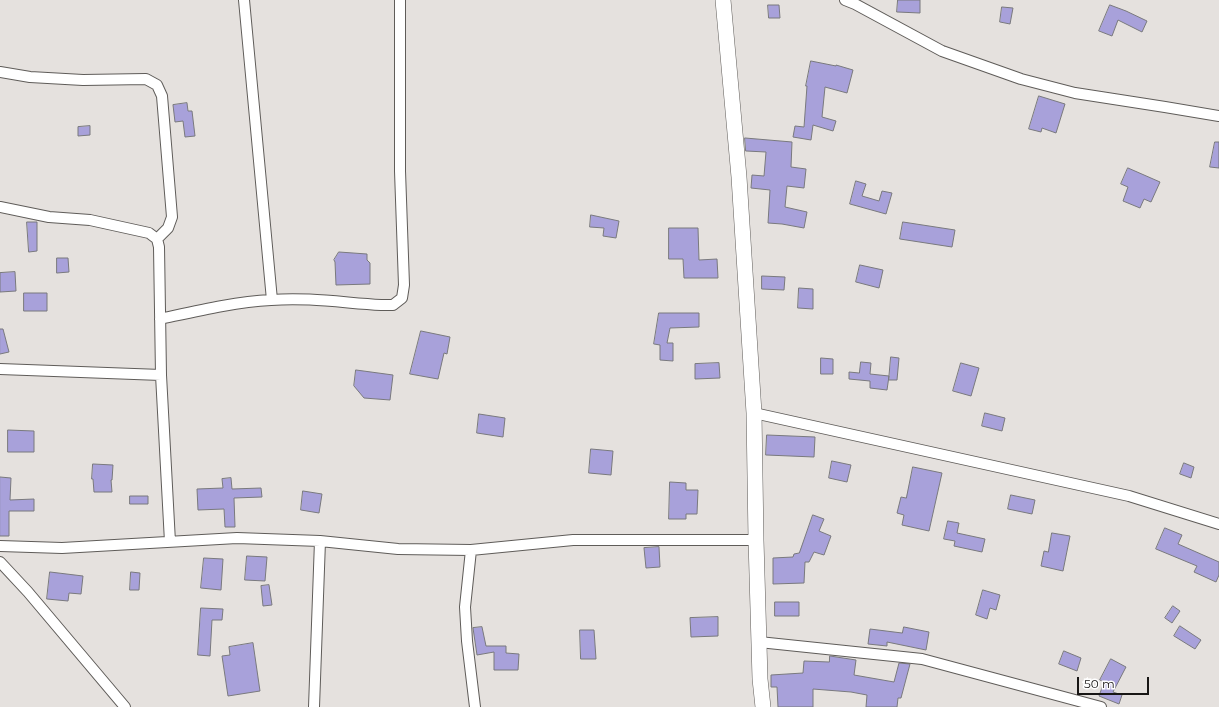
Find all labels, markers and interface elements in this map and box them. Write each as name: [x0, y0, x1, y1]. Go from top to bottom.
scale bar: [1079, 669, 1151, 695]
text: 50 m: [1084, 676, 1115, 691]

